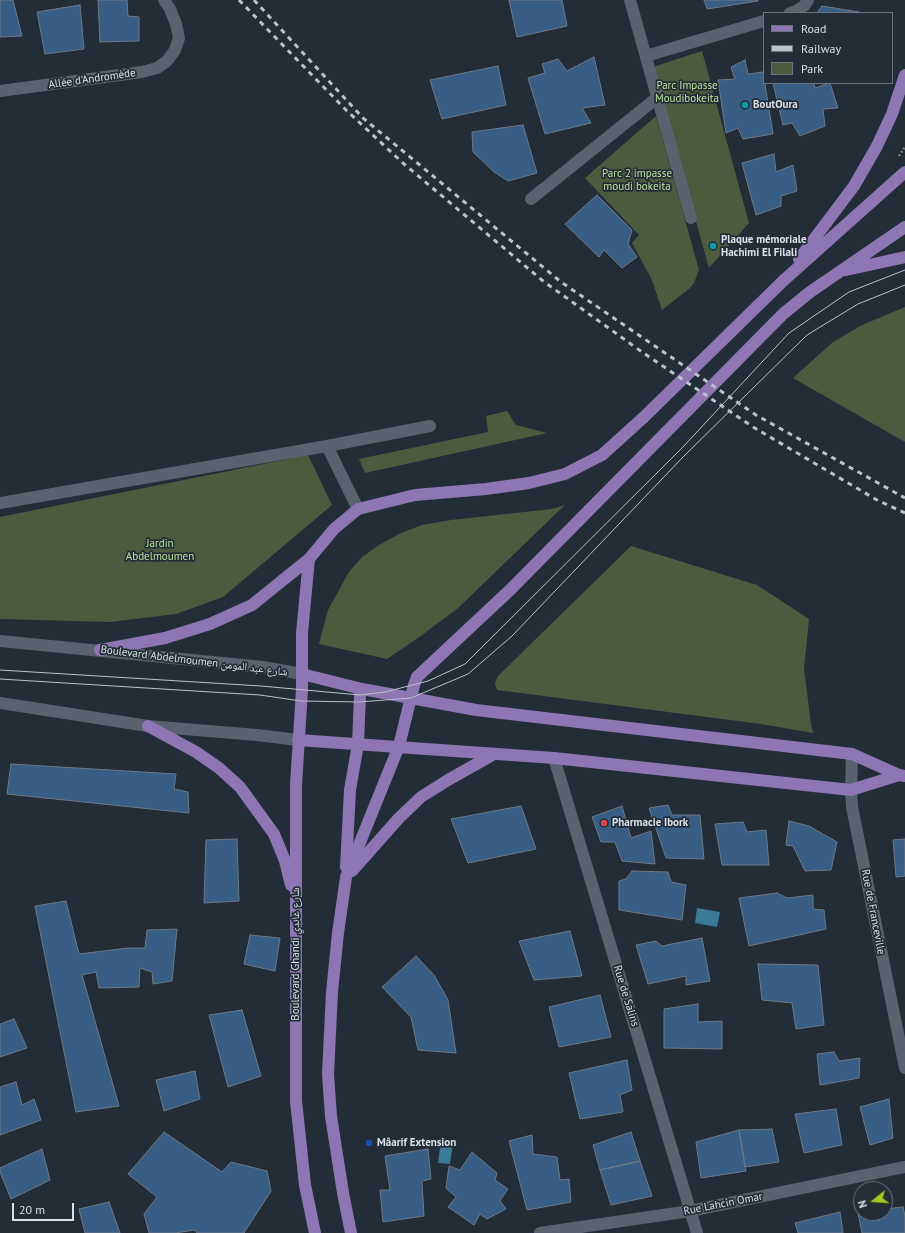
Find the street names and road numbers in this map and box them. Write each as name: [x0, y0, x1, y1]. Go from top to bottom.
street label: Allée d'Andromède: [48, 66, 136, 92]
street label: Boulevard Abdelmoumen شارع عبد المومن: [100, 643, 288, 679]
street label: Rue de Franceville: [858, 868, 888, 956]
street label: Boulevard Ghandi شارع غاندي: [289, 887, 303, 1021]
street label: Rue de Salins: [610, 964, 642, 1028]
street label: Rue Lahcin Omar: [682, 1190, 764, 1218]

